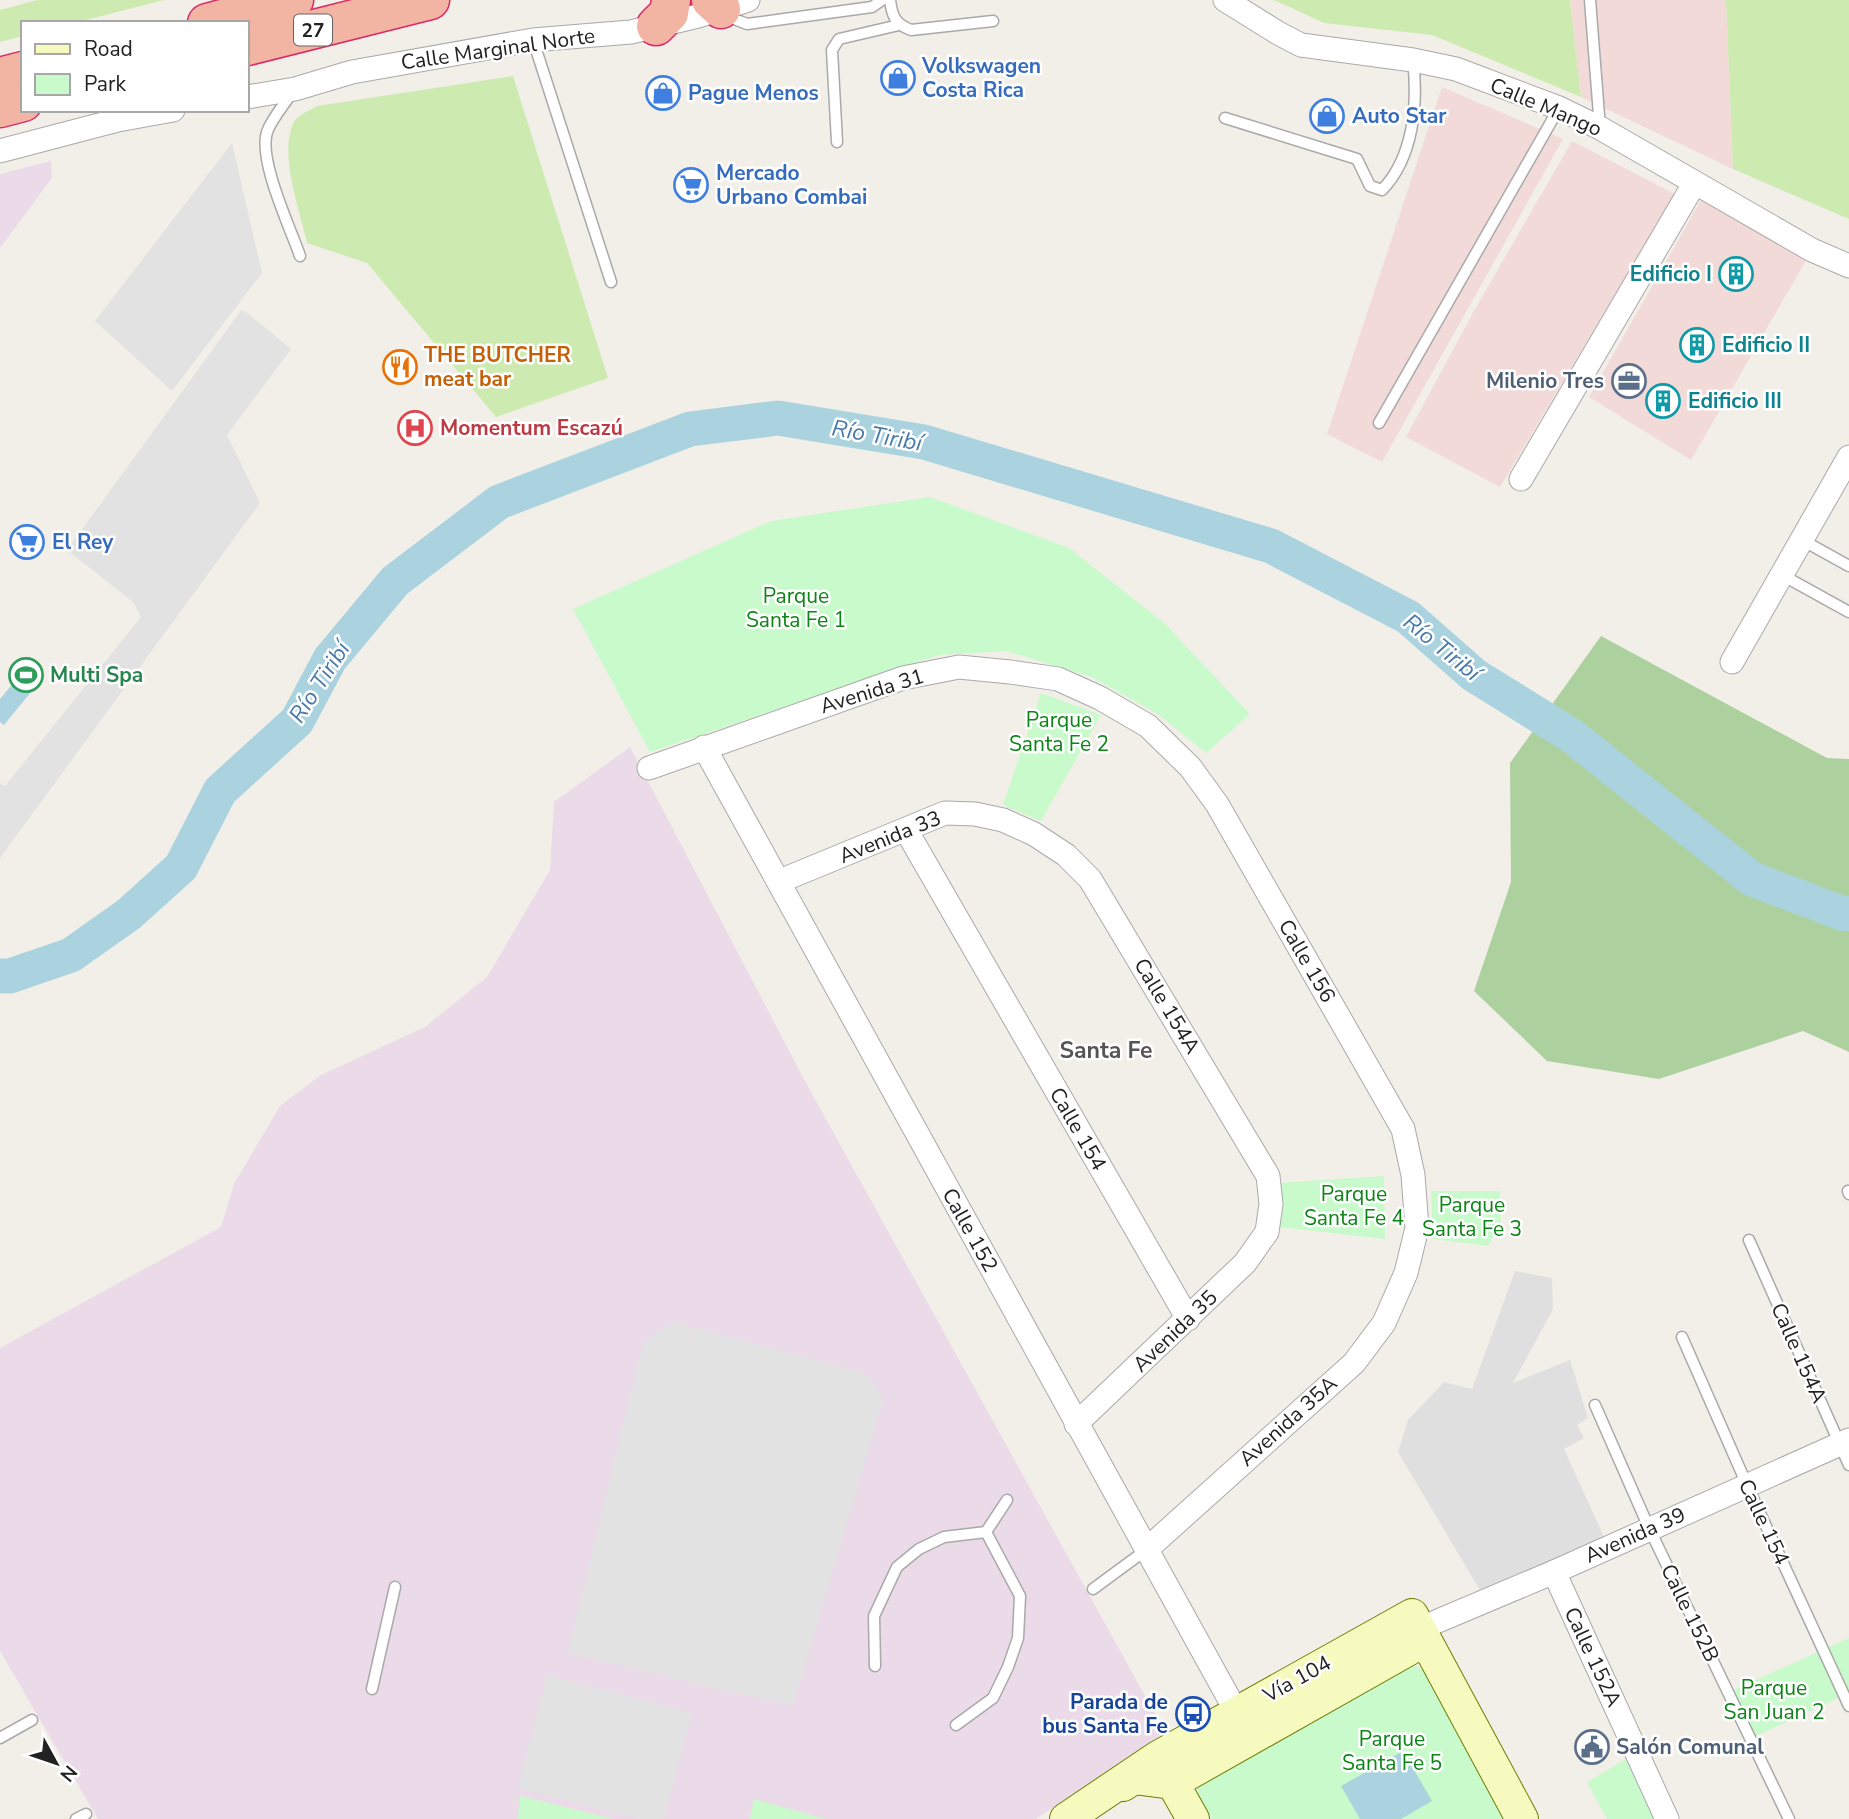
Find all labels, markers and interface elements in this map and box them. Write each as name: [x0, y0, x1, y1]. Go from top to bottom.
road number: 27: [294, 14, 332, 46]
legend: [21, 21, 248, 112]
street label: Calle Marginal Norte: [399, 22, 597, 76]
text: Road: [84, 35, 133, 63]
place label: Volkswagen Costa Rica: [921, 52, 1041, 104]
shop icon: Volkswagen Costa Rica: [879, 59, 917, 97]
text: Park: [84, 70, 126, 98]
street label: Calle Mango: [1486, 71, 1606, 143]
shop icon: Pague Menos: [644, 74, 682, 112]
place label: Pague Menos: [688, 79, 819, 107]
shop icon: Auto Star: [1308, 97, 1346, 135]
place label: Auto Star: [1352, 102, 1447, 130]
place label: Mercado Urbano Combai: [716, 159, 867, 211]
supermarket icon: Mercado Urbano Combai: [672, 166, 710, 204]
building icon: Edificio I: [1717, 255, 1755, 293]
place label: Edificio I: [1630, 260, 1712, 288]
building icon: Edificio II: [1678, 326, 1716, 364]
place label: Edificio II: [1722, 331, 1810, 359]
place label: THE BUTCHER meat bar: [424, 341, 572, 393]
restaurant icon: THE BUTCHER meat bar: [381, 348, 419, 386]
office icon: Milenio Tres: [1610, 362, 1648, 400]
place label: Milenio Tres: [1486, 367, 1604, 395]
building icon: Edificio III: [1644, 382, 1682, 420]
place label: Edificio III: [1688, 387, 1782, 415]
hospital icon: Momentum Escazú: [396, 409, 434, 447]
water label: Río Tiribí: [829, 412, 928, 459]
place label: Momentum Escazú: [440, 414, 623, 442]
supermarket icon: El Rey: [8, 523, 46, 561]
place label: El Rey: [52, 528, 114, 556]
park label: Parque Santa Fe 1: [746, 582, 846, 634]
water label: Río Tiribí: [1397, 607, 1490, 690]
water label: Río Tiribí: [282, 633, 359, 729]
sports icon: Multi Spa: [7, 656, 45, 694]
place label: Multi Spa: [50, 661, 143, 689]
street label: Avenida 31: [817, 662, 927, 720]
park label: Parque Santa Fe 2: [1009, 706, 1109, 758]
street label: Avenida 33: [835, 804, 945, 870]
street label: Calle 156: [1272, 914, 1342, 1008]
street label: Calle 154A: [1127, 953, 1207, 1059]
district label: Santa Fe: [1059, 1035, 1153, 1066]
street label: Calle 154: [1043, 1082, 1113, 1176]
park label: Parque Santa Fe 4: [1304, 1180, 1404, 1232]
street label: Calle 152: [936, 1183, 1004, 1277]
park label: Parque Santa Fe 3: [1422, 1191, 1522, 1243]
street label: Avenida 35: [1127, 1284, 1223, 1378]
street label: Calle 154A: [1764, 1298, 1834, 1408]
street label: Avenida 35A: [1233, 1370, 1343, 1472]
street label: Calle 154: [1732, 1475, 1796, 1569]
street label: Avenida 39: [1580, 1500, 1690, 1570]
street label: Calle 152B: [1654, 1559, 1726, 1667]
street label: Calle 152A: [1558, 1603, 1628, 1711]
street label: Vía 104: [1257, 1649, 1336, 1710]
park label: Parque San Juan 2: [1723, 1674, 1825, 1726]
place label: Parada de bus Santa Fe: [1042, 1688, 1168, 1740]
bus stop icon: Parada de bus Santa Fe: [1174, 1695, 1212, 1733]
park label: Parque Santa Fe 5: [1342, 1725, 1442, 1777]
north arrow: [21, 1728, 91, 1798]
public building icon: Salón Comunal: [1573, 1728, 1611, 1766]
place label: Salón Comunal: [1616, 1733, 1764, 1761]
text: N: [54, 1759, 83, 1787]

